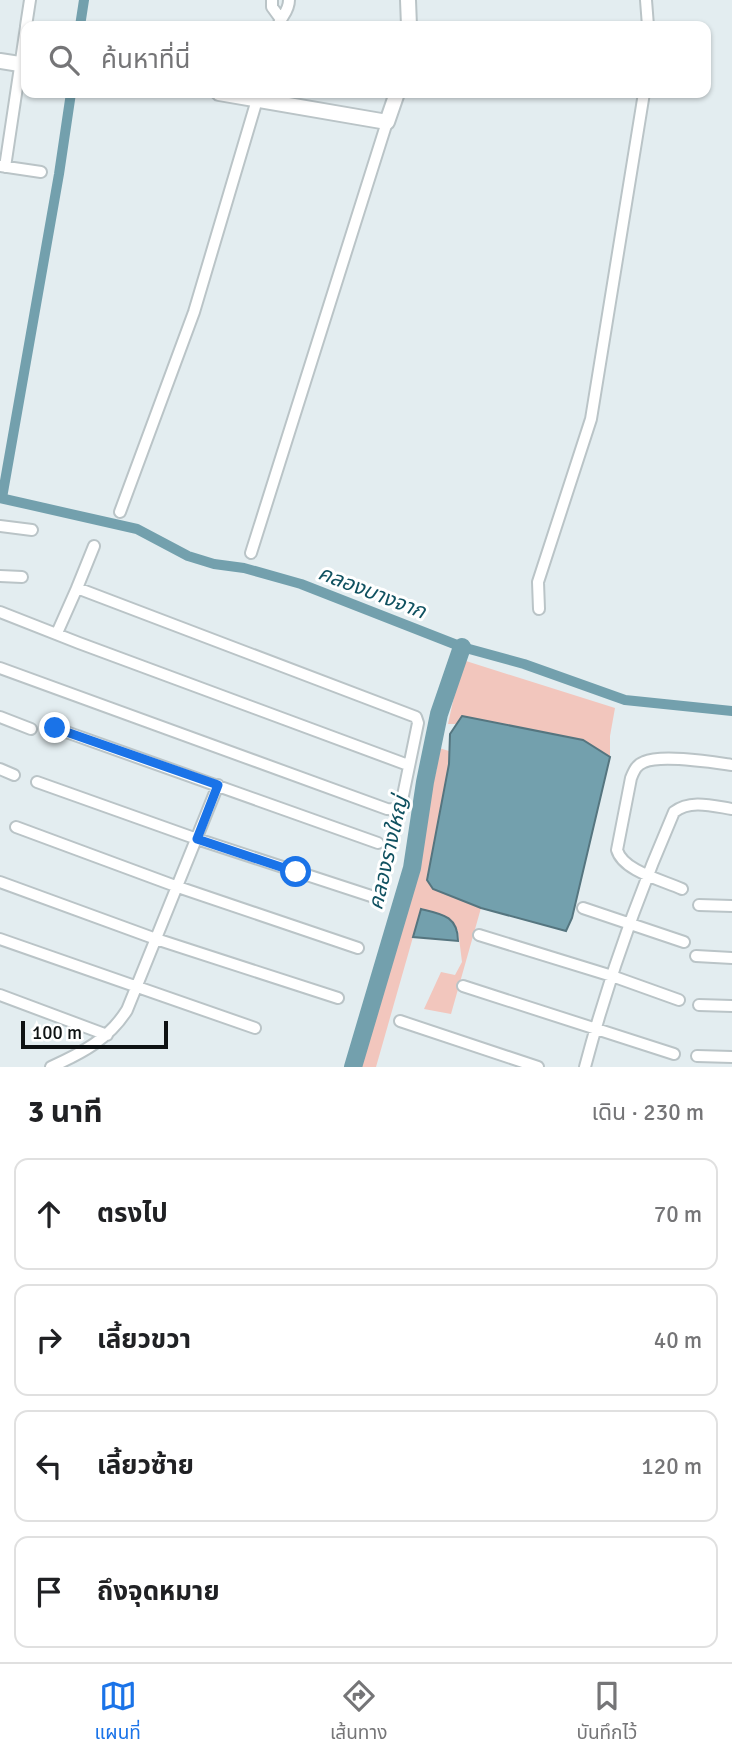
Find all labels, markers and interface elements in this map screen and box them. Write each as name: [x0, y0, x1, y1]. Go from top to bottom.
search box: [21, 21, 711, 98]
icon: search: [45, 41, 83, 79]
text: ค้นหาที่นี่: [101, 44, 191, 76]
water label: คลองบางจาก: [315, 560, 431, 625]
route end: [39, 712, 70, 743]
water label: คลองรางใหญ่: [362, 791, 414, 912]
route start: [280, 856, 311, 887]
scale bar: [21, 1018, 168, 1050]
text: 100 m: [32, 1021, 82, 1045]
text: 3 นาที: [28, 1094, 103, 1131]
text: เดิน · 230 m: [591, 1098, 704, 1127]
icon: ahead: [30, 1195, 68, 1233]
text: ตรงไป: [97, 1198, 168, 1230]
text: 70 m: [654, 1200, 702, 1229]
icon: right: [30, 1321, 68, 1359]
text: เลี้ยวขวา: [97, 1324, 191, 1356]
text: 40 m: [654, 1326, 702, 1355]
icon: left: [30, 1447, 68, 1485]
text: เลี้ยวซ้าย: [97, 1450, 194, 1482]
text: 120 m: [641, 1452, 702, 1481]
icon: arrive: [30, 1573, 68, 1611]
text: ถึงจุดหมาย: [97, 1576, 220, 1608]
tab: แผนที่: [95, 1677, 141, 1748]
tab: เส้นทาง: [330, 1677, 387, 1748]
tab: บันทึกไว้: [576, 1677, 637, 1748]

